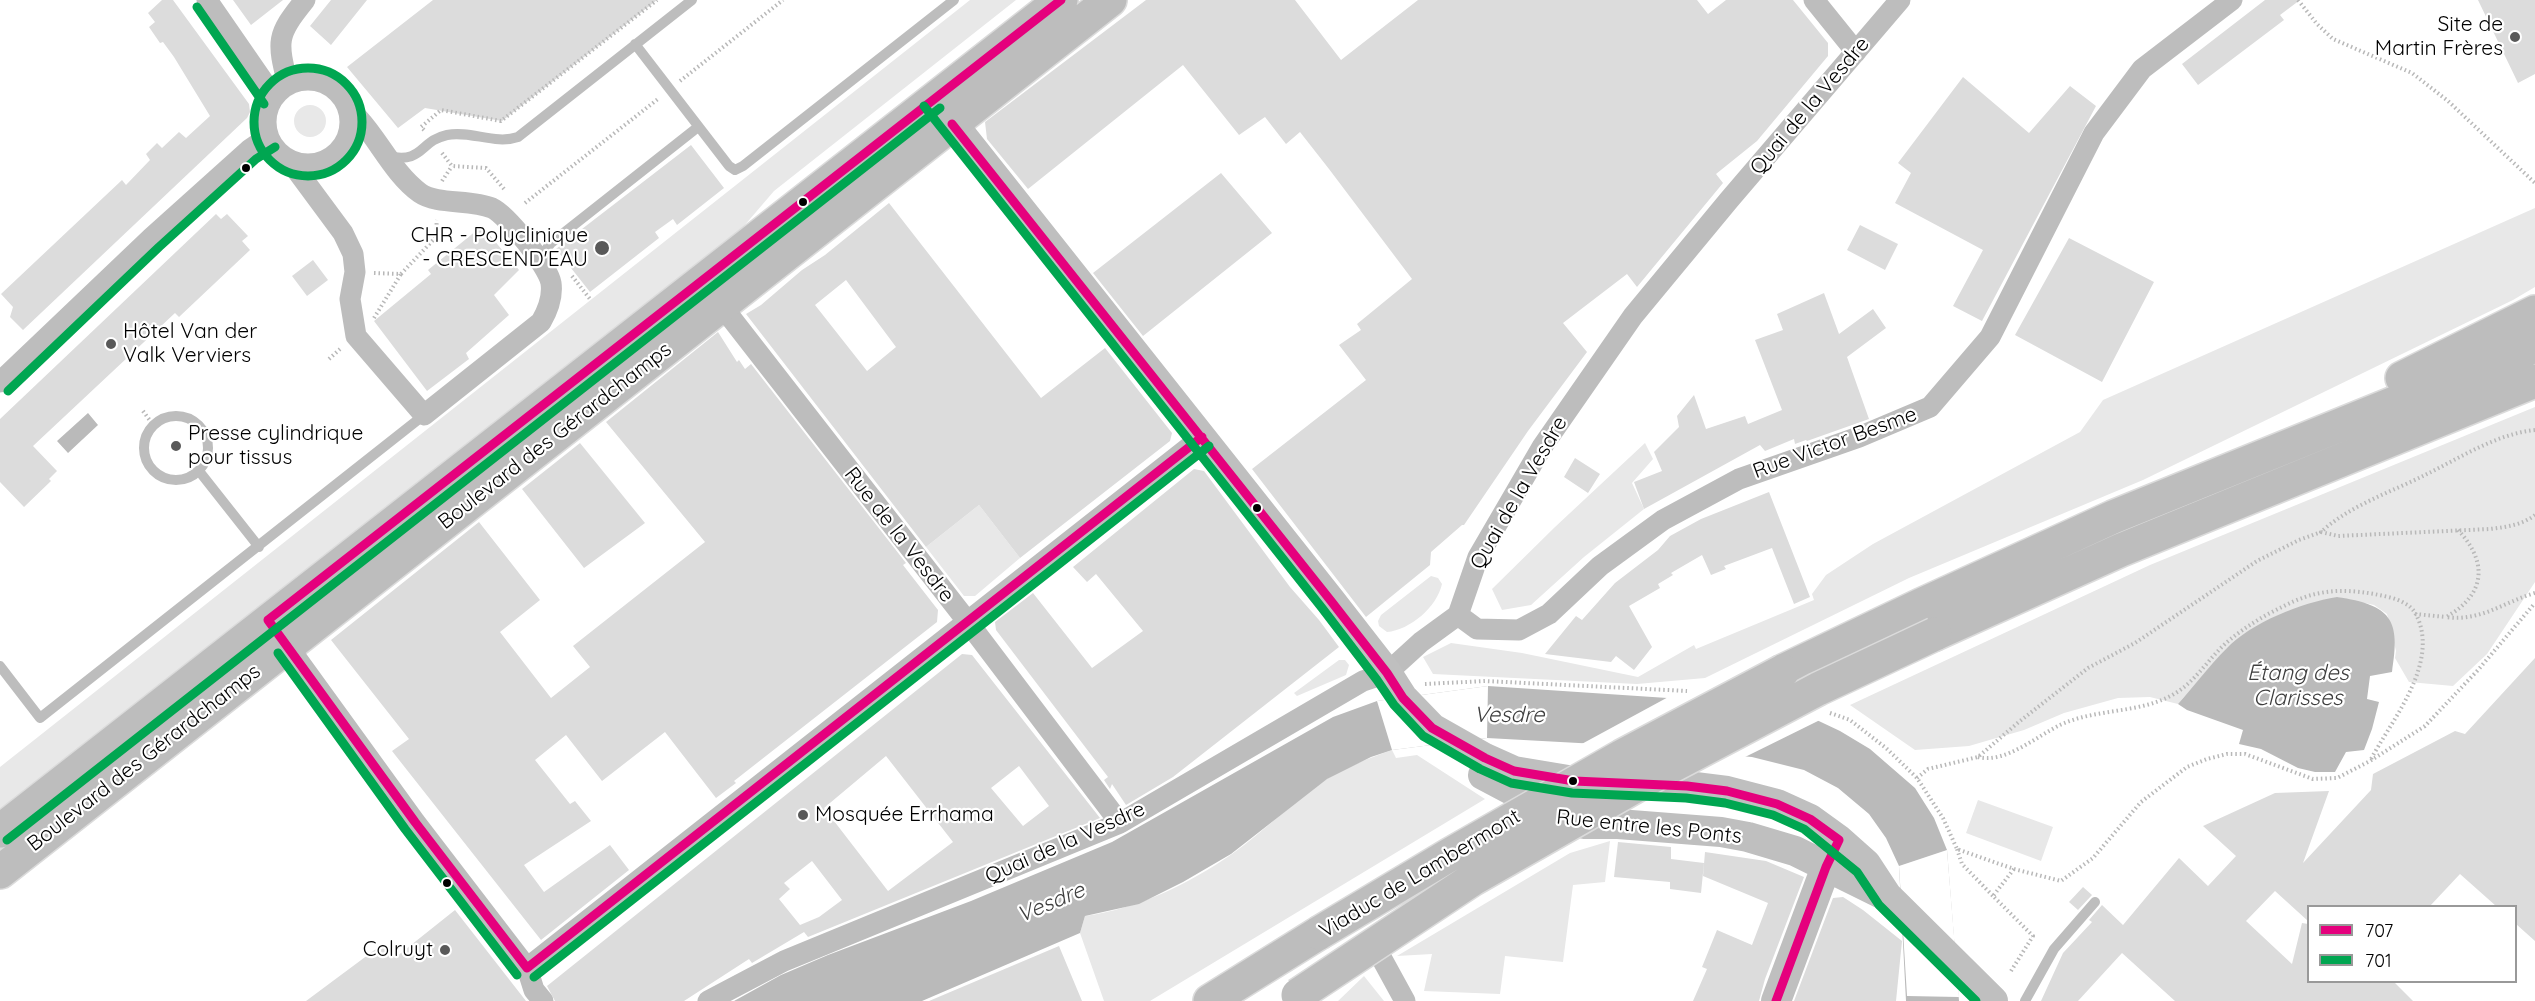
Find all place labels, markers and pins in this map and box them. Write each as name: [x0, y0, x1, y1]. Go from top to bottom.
place label: Site de Martin Frères: [2375, 12, 2503, 62]
marker: Site de Martin Frères: [2508, 30, 2522, 44]
unlabelled marker: [240, 162, 252, 174]
unlabelled marker: [797, 196, 809, 208]
place label: CHR - Polyclinique - CRESCEND'EAU: [411, 223, 588, 273]
marker: CHR - Polyclinique - CRESCEND'EAU: [593, 239, 611, 257]
place label: Hôtel Van der Valk Verviers: [123, 319, 257, 369]
marker: Hôtel Van der Valk Verviers: [104, 337, 118, 351]
place label: Presse cylindrique pour tissus: [188, 421, 363, 471]
marker: Presse cylindrique pour tissus: [169, 439, 183, 453]
unlabelled marker: [1251, 502, 1263, 514]
unlabelled marker: [1567, 775, 1579, 787]
place label: Mosquée Errhama: [815, 802, 994, 828]
marker: Mosquée Errhama: [796, 808, 810, 822]
unlabelled marker: [441, 877, 453, 889]
place label: Colruyt: [363, 937, 433, 963]
marker: Colruyt: [438, 943, 452, 957]

